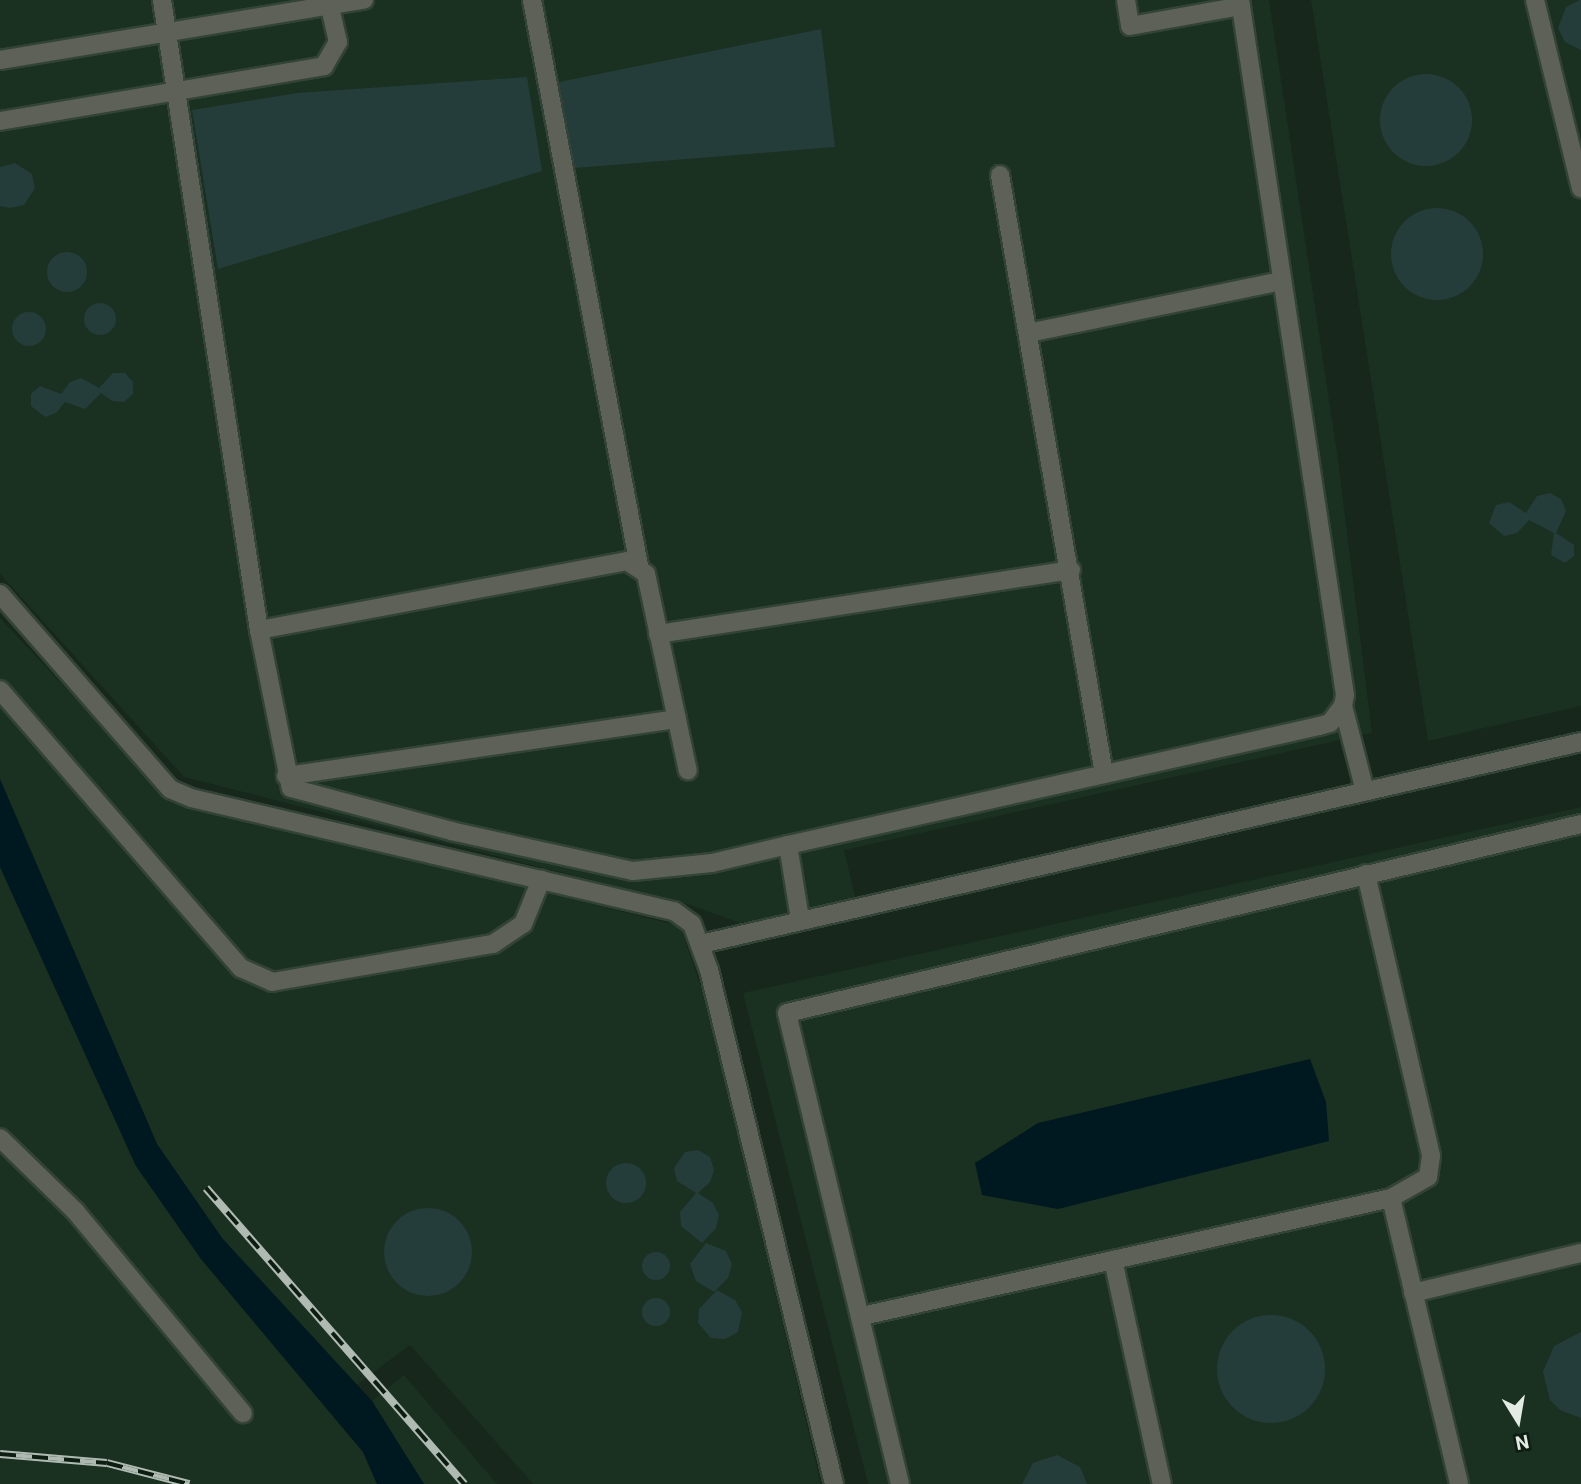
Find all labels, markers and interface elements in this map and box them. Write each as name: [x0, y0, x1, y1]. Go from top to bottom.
north arrow: [1483, 1386, 1553, 1456]
text: N: [1513, 1430, 1531, 1455]

